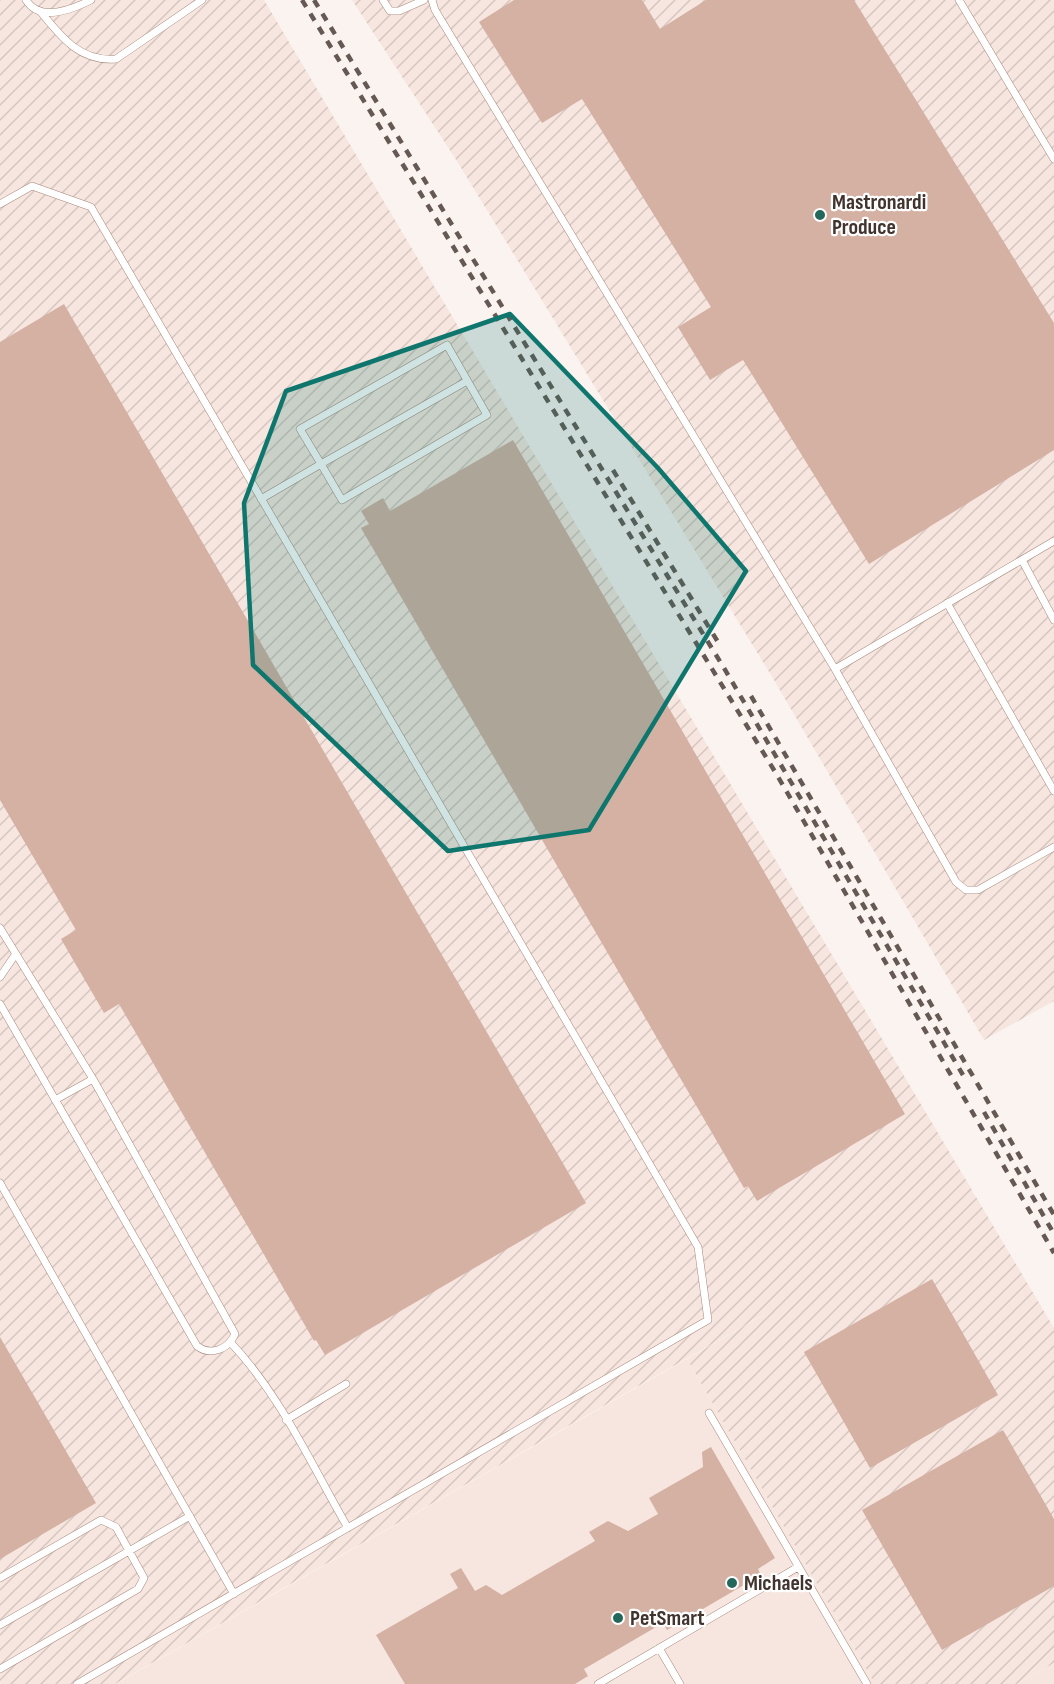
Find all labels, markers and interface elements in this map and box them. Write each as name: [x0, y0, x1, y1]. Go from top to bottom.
place label: Mastronardi Produce: [832, 189, 926, 241]
marker: Mastronardi Produce: [813, 208, 827, 222]
place label: Michaels: [744, 1570, 813, 1597]
marker: Michaels: [725, 1576, 739, 1590]
place label: PetSmart: [630, 1605, 705, 1632]
marker: PetSmart: [611, 1611, 625, 1625]

